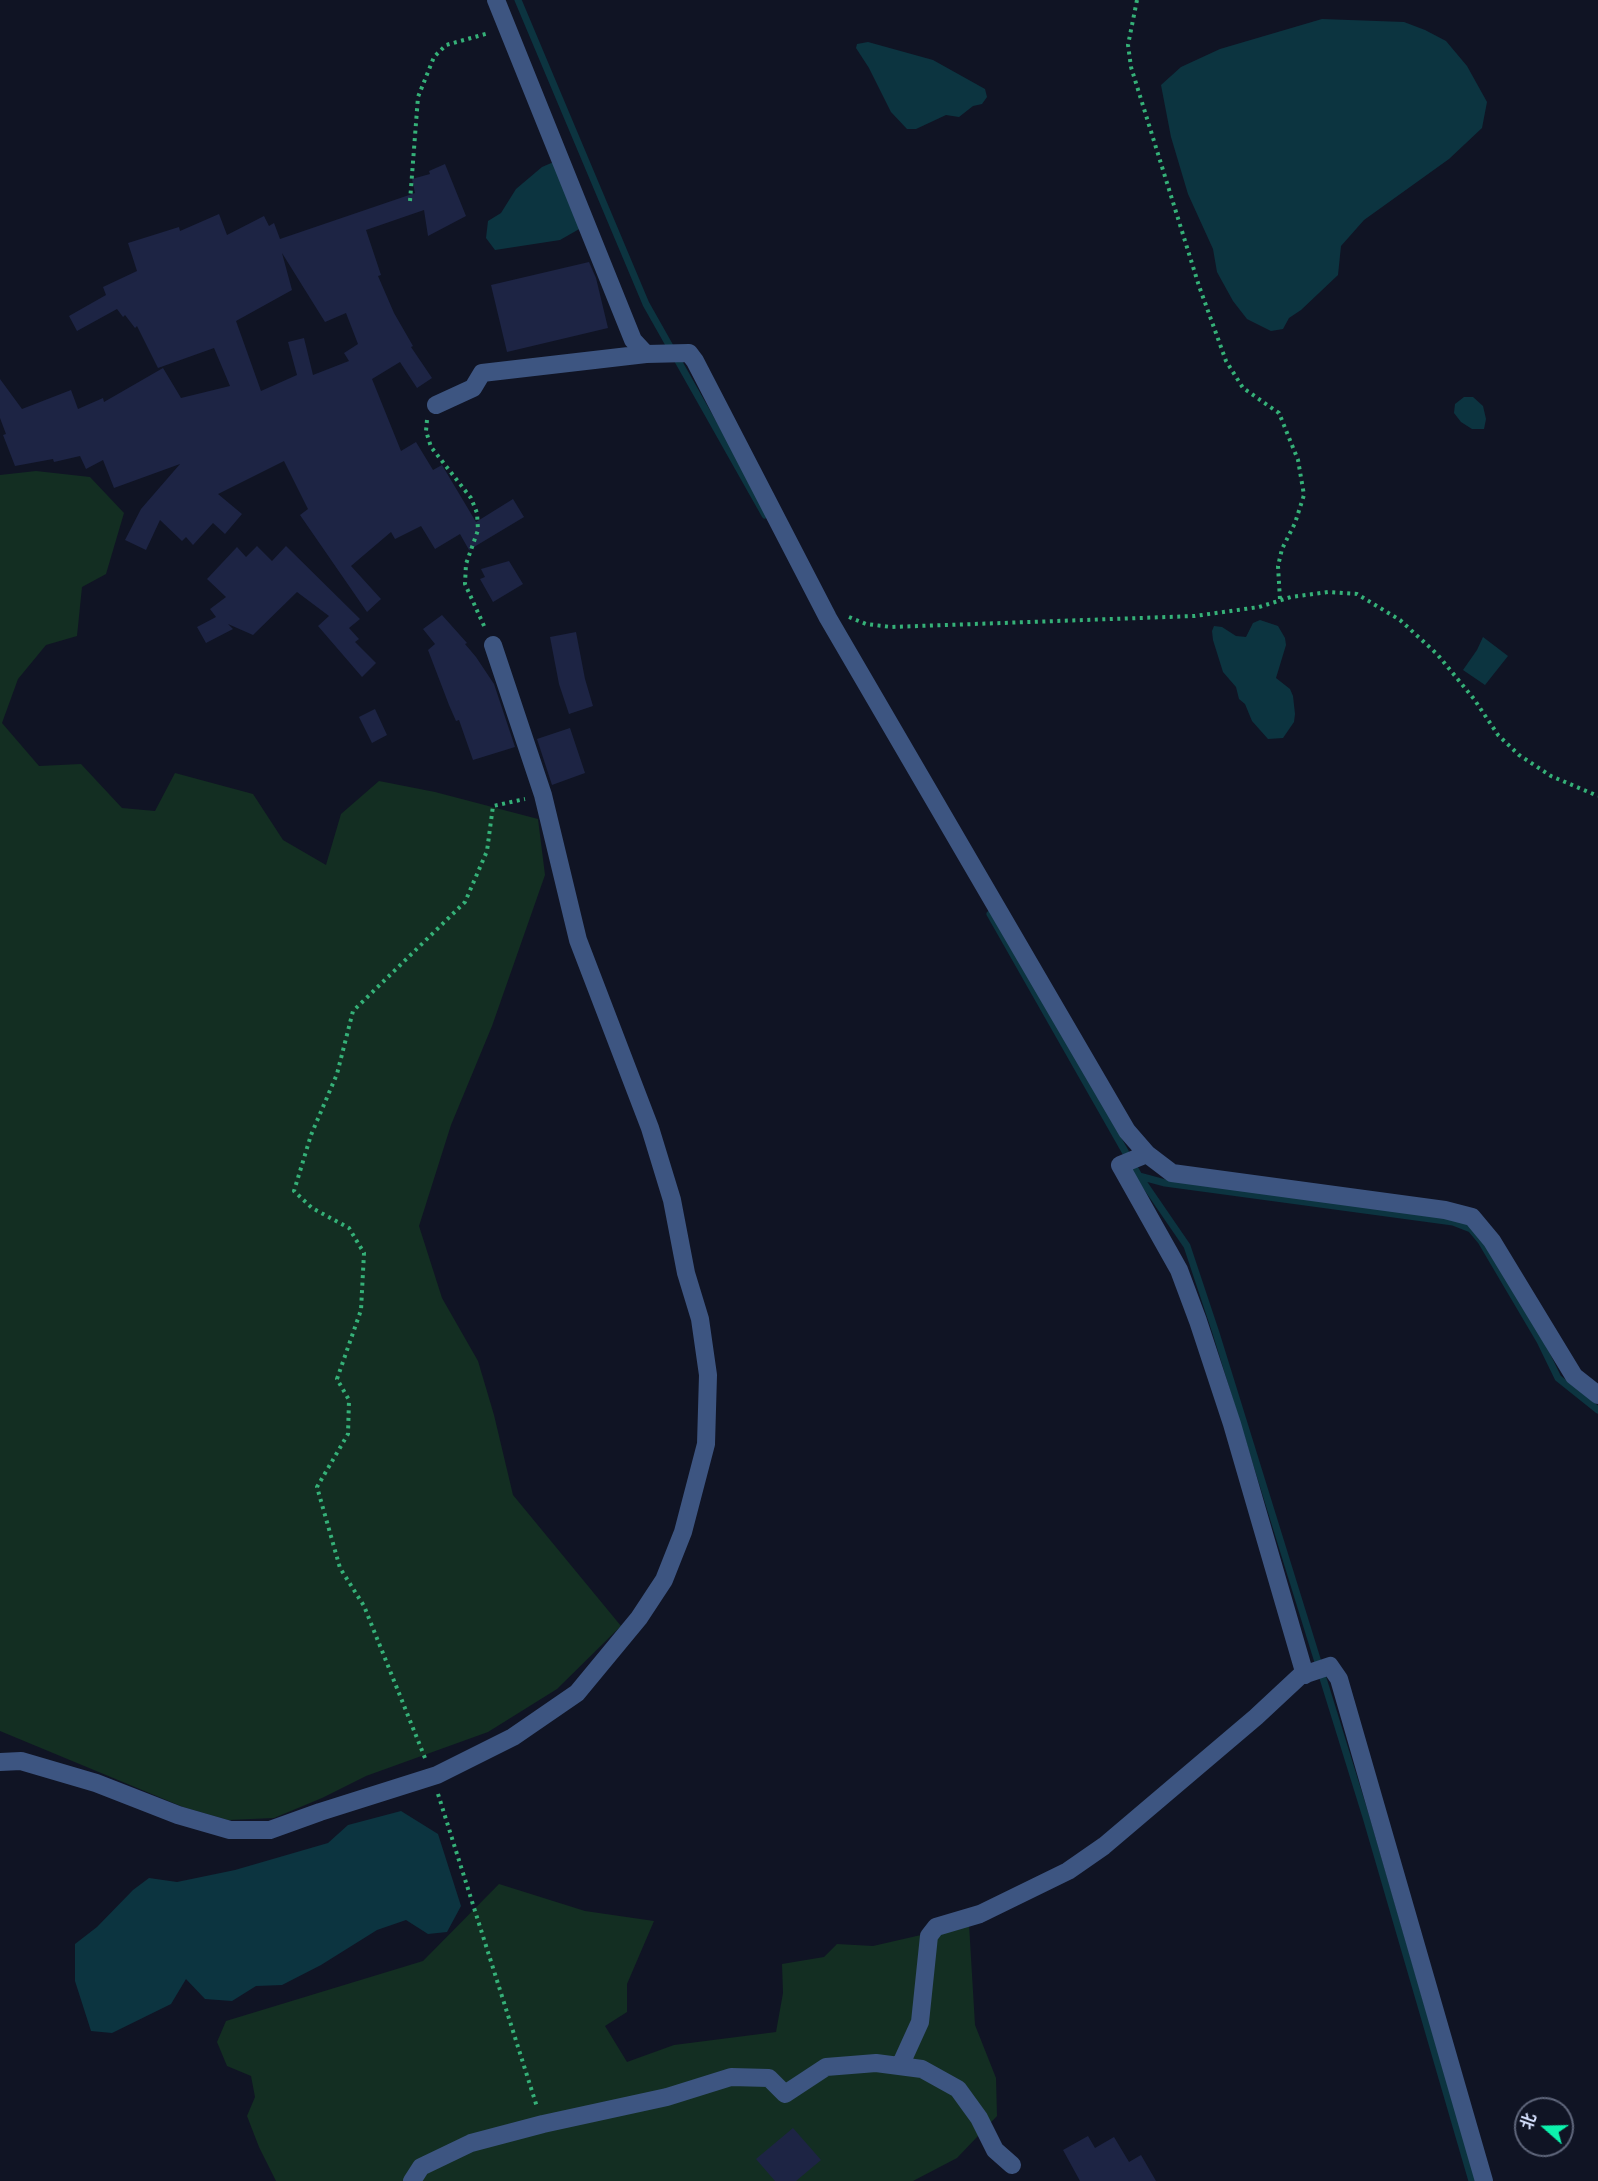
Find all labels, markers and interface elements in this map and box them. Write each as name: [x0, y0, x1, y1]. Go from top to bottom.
north arrow: [1514, 2097, 1574, 2157]
text: 北: [1517, 2111, 1540, 2132]

